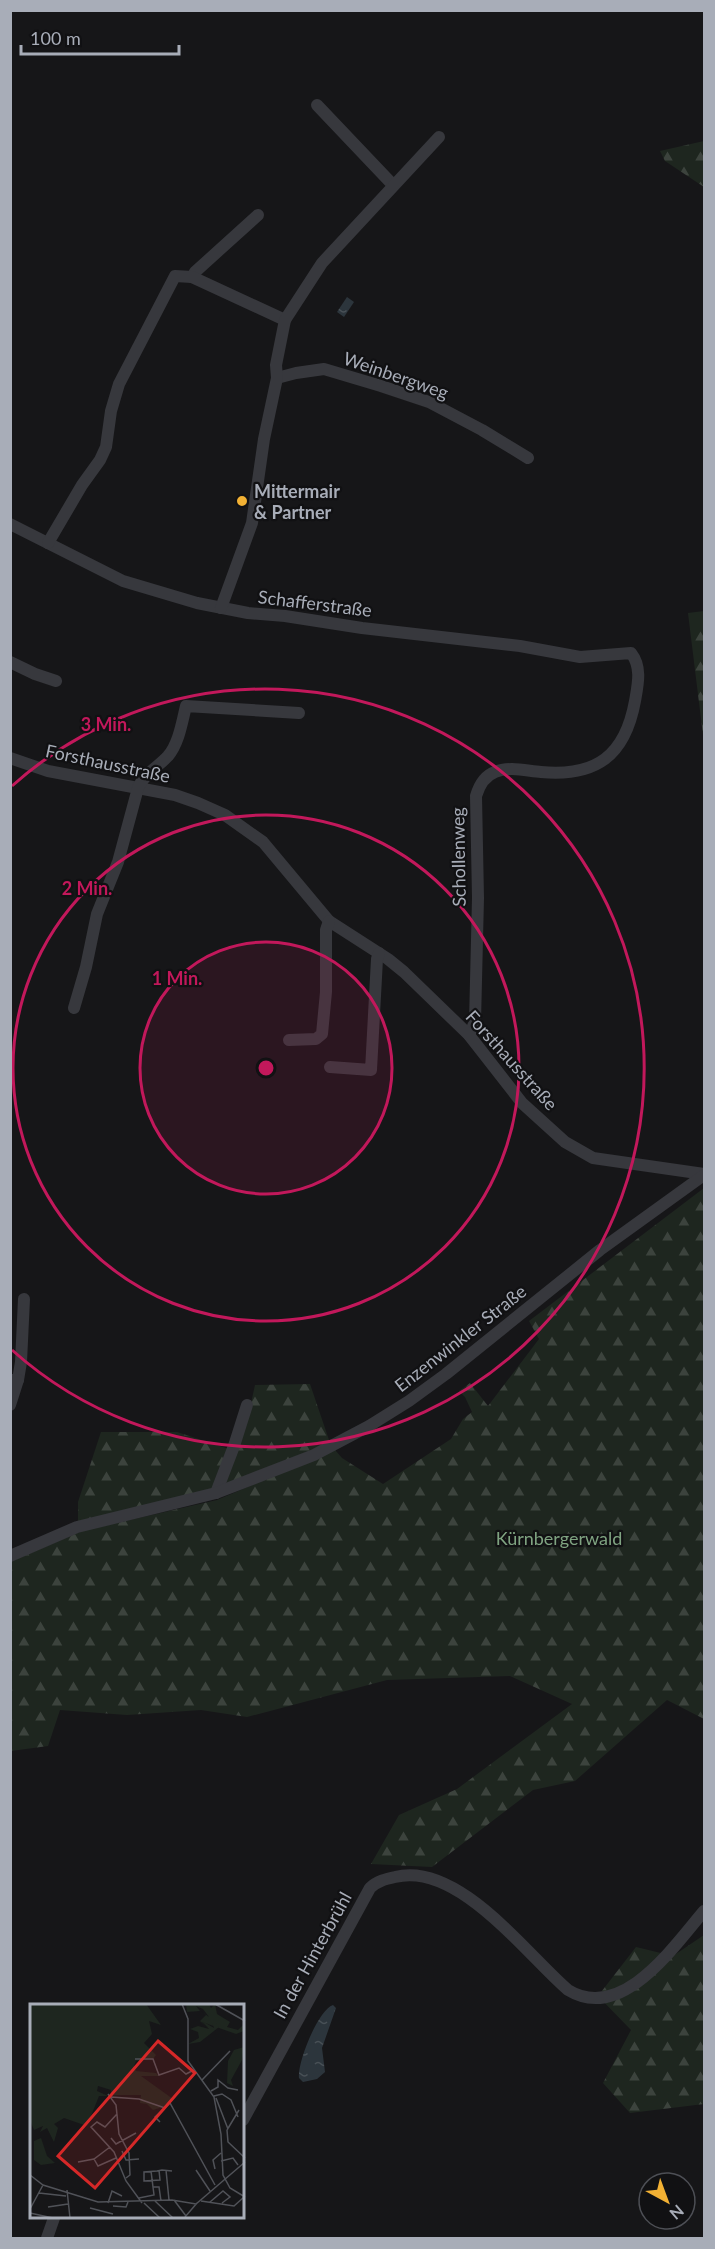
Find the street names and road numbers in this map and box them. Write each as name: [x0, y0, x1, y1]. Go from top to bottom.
street label: Weinbergweg: [341, 347, 451, 403]
street label: Schafferstraße: [257, 585, 373, 621]
street label: Forsthausstraße: [44, 739, 172, 787]
street label: Schollenweg: [446, 807, 470, 907]
street label: Forsthausstraße: [461, 1006, 563, 1114]
street label: Enzenwinkler Straße: [390, 1280, 530, 1396]
street label: In der Hinterbrühl: [268, 1888, 356, 2022]

